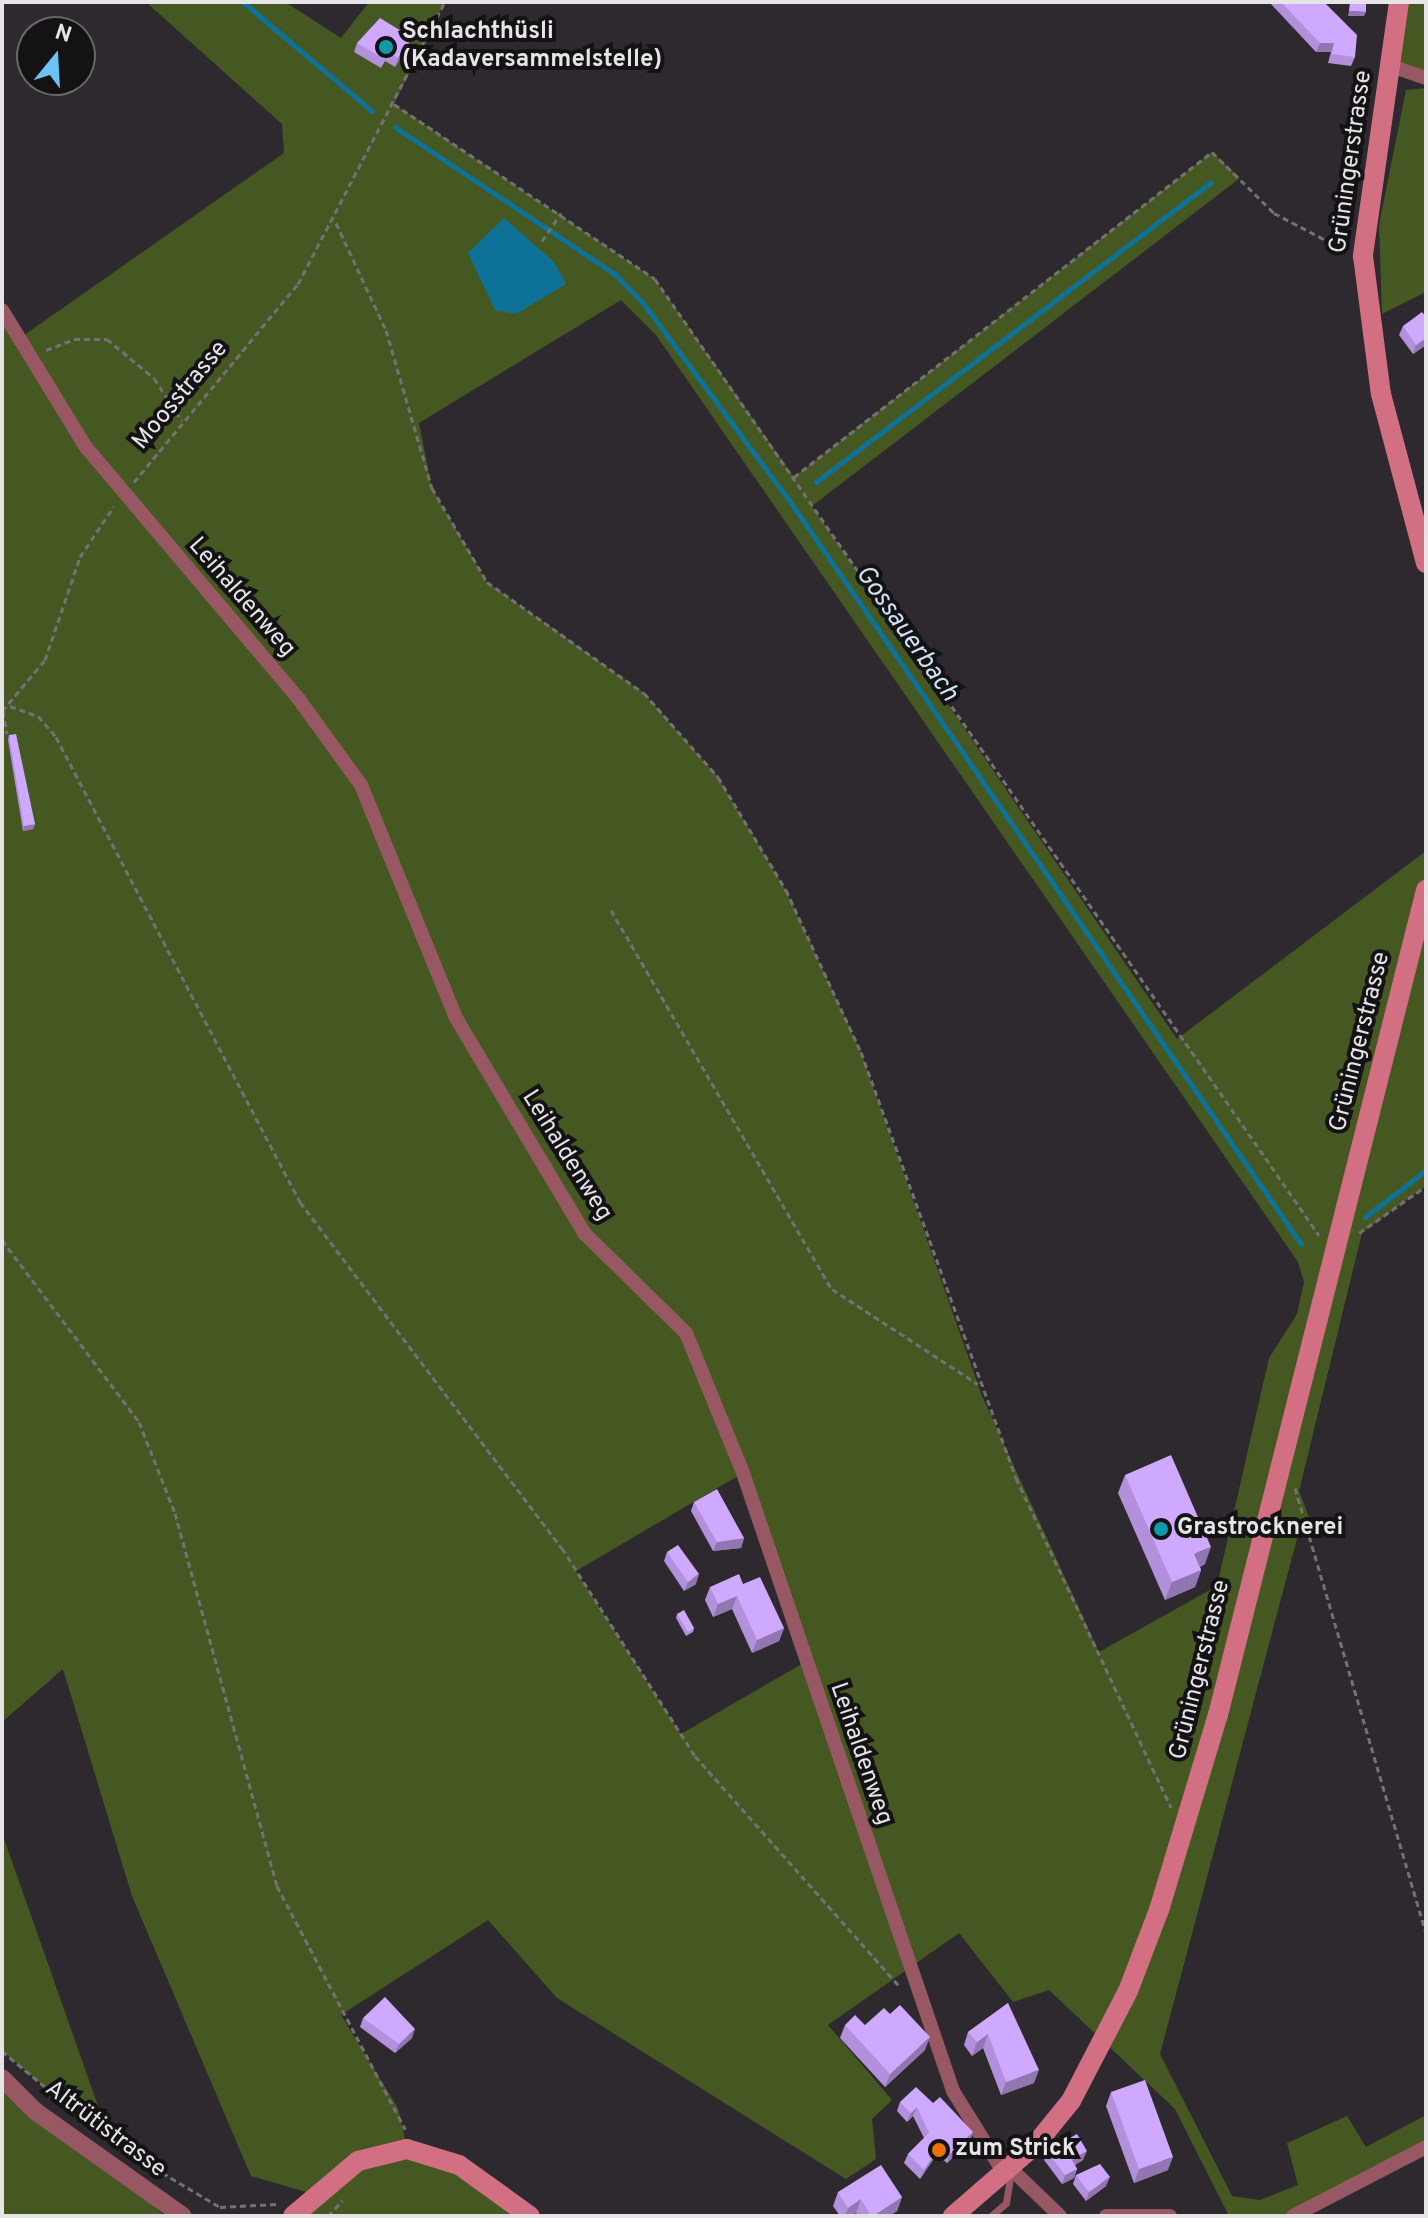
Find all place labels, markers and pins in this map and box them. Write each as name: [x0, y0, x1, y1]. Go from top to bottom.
place label: Schlachthüsli (Kadaversammelstelle): [402, 19, 662, 75]
marker: Schlachthüsli (Kadaversammelstelle): [377, 38, 395, 56]
place label: Grastrocknerei: [1177, 1515, 1343, 1543]
marker: Grastrocknerei: [1152, 1520, 1170, 1538]
place label: zum Strick: [955, 2136, 1075, 2164]
marker: zum Strick: [930, 2141, 948, 2159]

